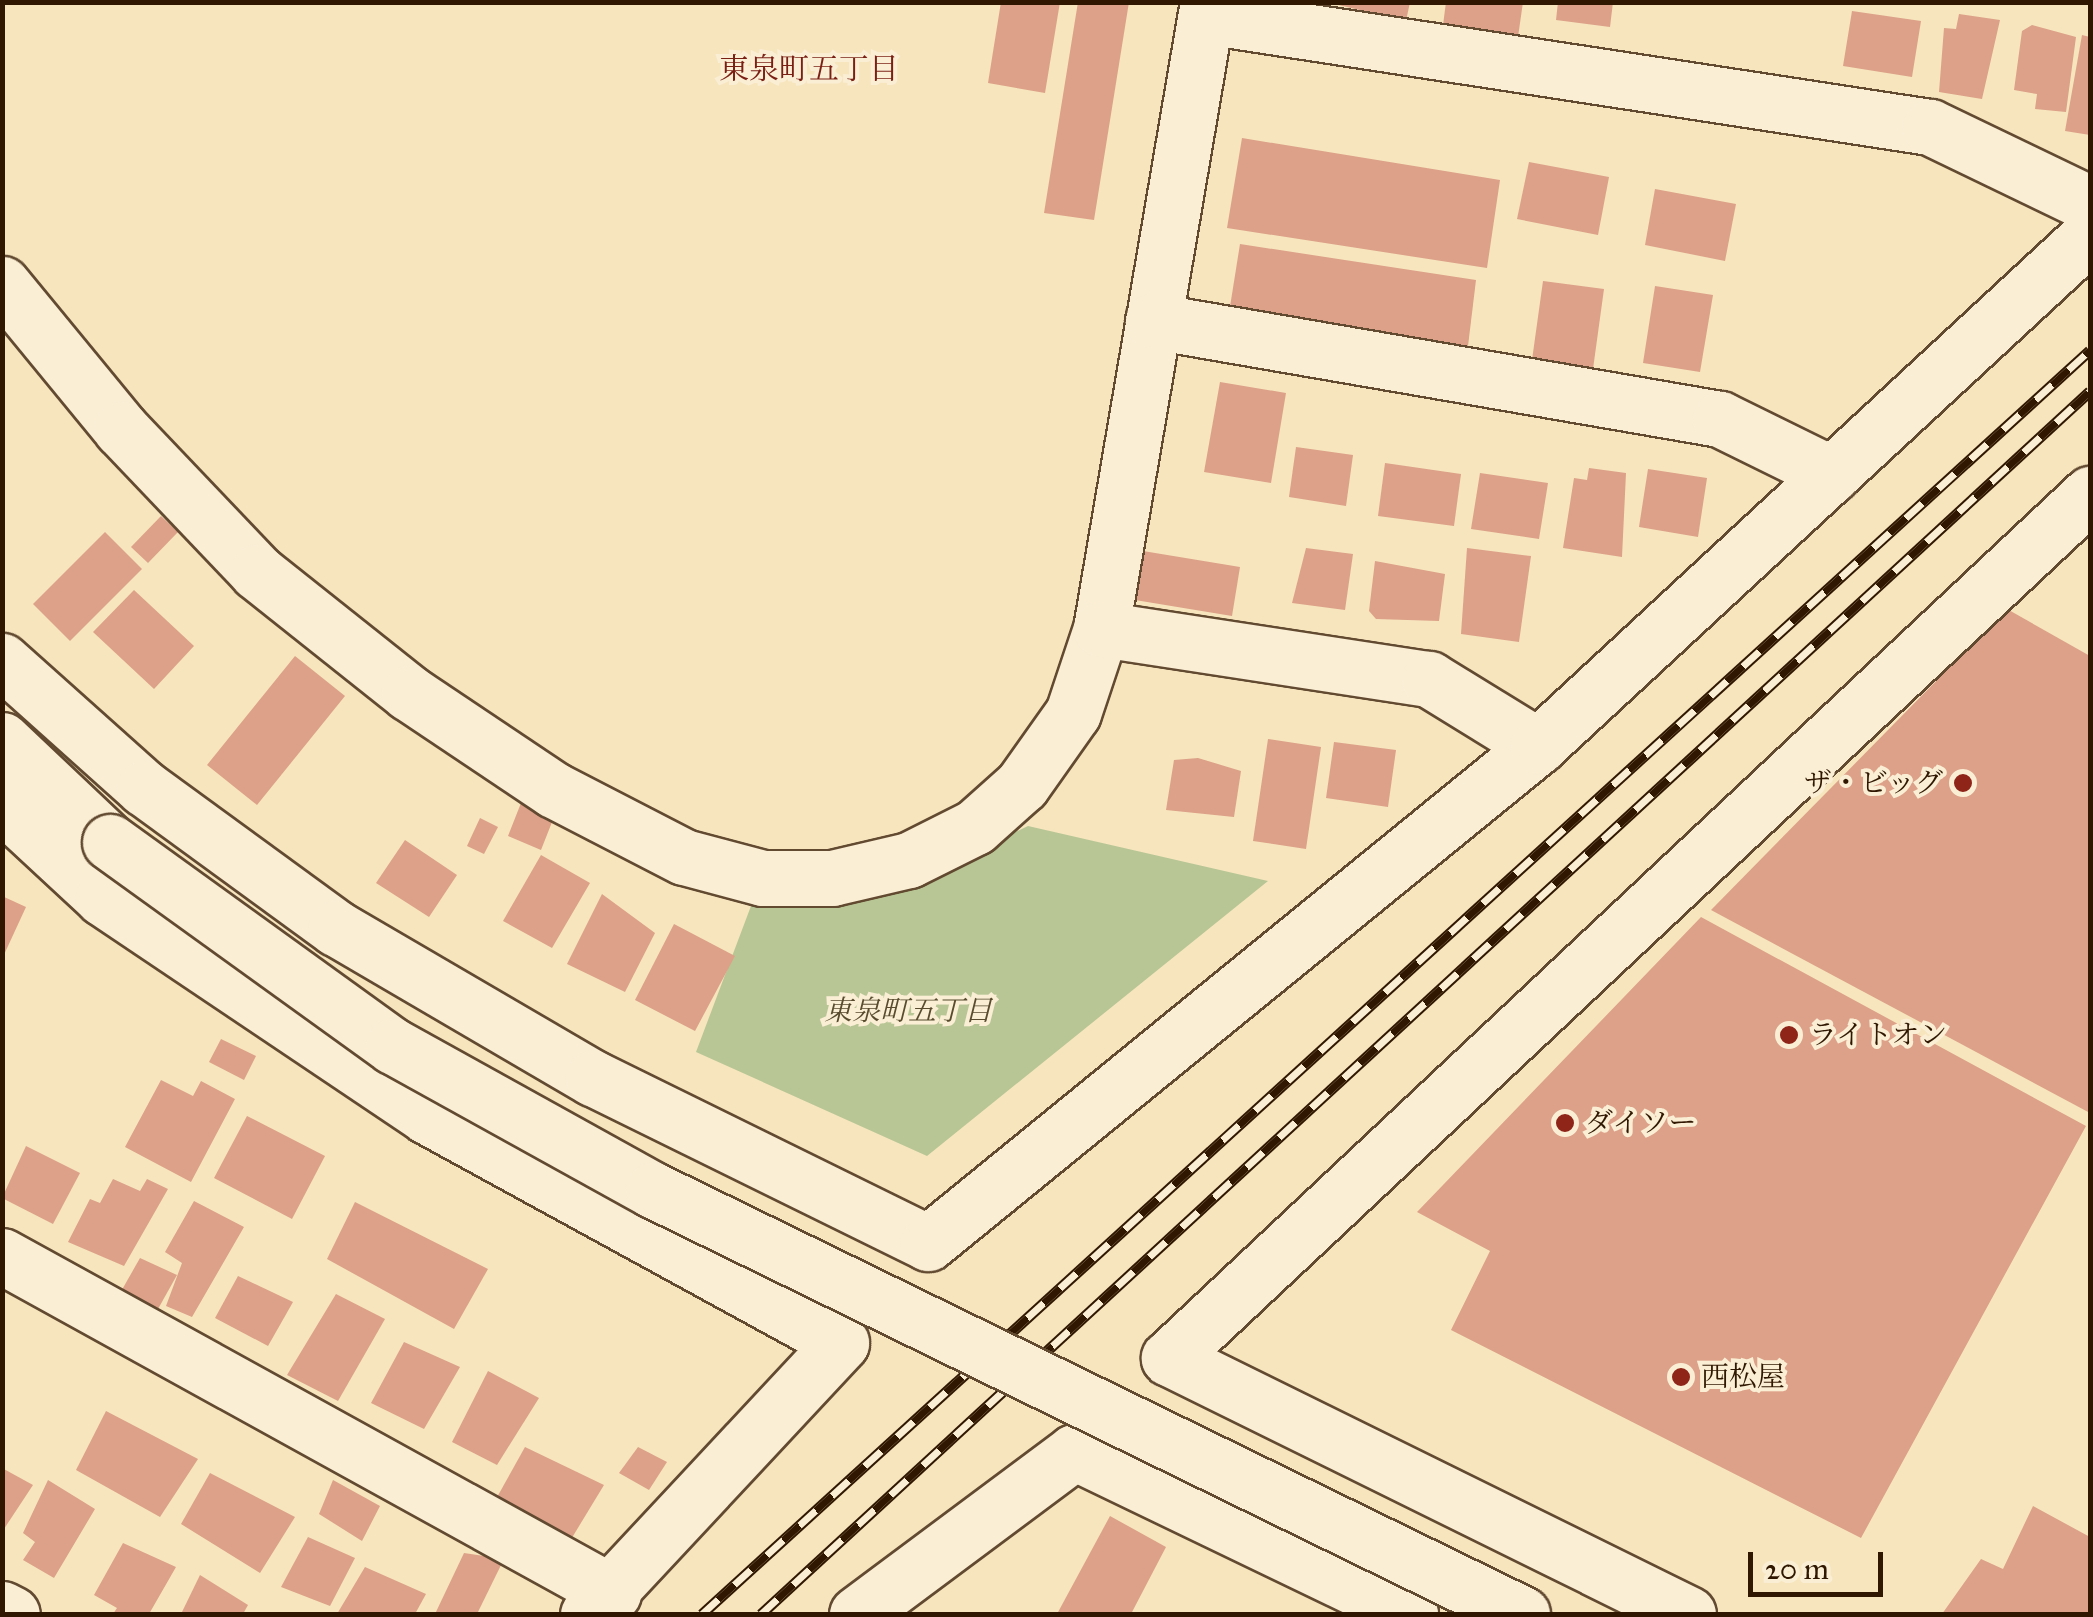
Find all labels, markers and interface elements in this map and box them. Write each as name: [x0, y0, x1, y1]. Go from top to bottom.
district label: 東泉町五丁目: [719, 51, 899, 87]
place label: ザ・ビッグ: [1803, 766, 1943, 800]
marker: ザ・ビッグ: [1952, 772, 1974, 794]
park label: 東泉町五丁目: [824, 994, 992, 1028]
place label: ライトオン: [1809, 1018, 1949, 1052]
marker: ライトオン: [1778, 1024, 1800, 1046]
place label: ダイソー: [1585, 1106, 1697, 1140]
marker: ダイソー: [1554, 1112, 1576, 1134]
place label: 西松屋: [1701, 1360, 1785, 1394]
marker: 西松屋: [1670, 1366, 1692, 1388]
scale bar: [1753, 1532, 1888, 1594]
text: 20 m: [1765, 1551, 1829, 1587]

